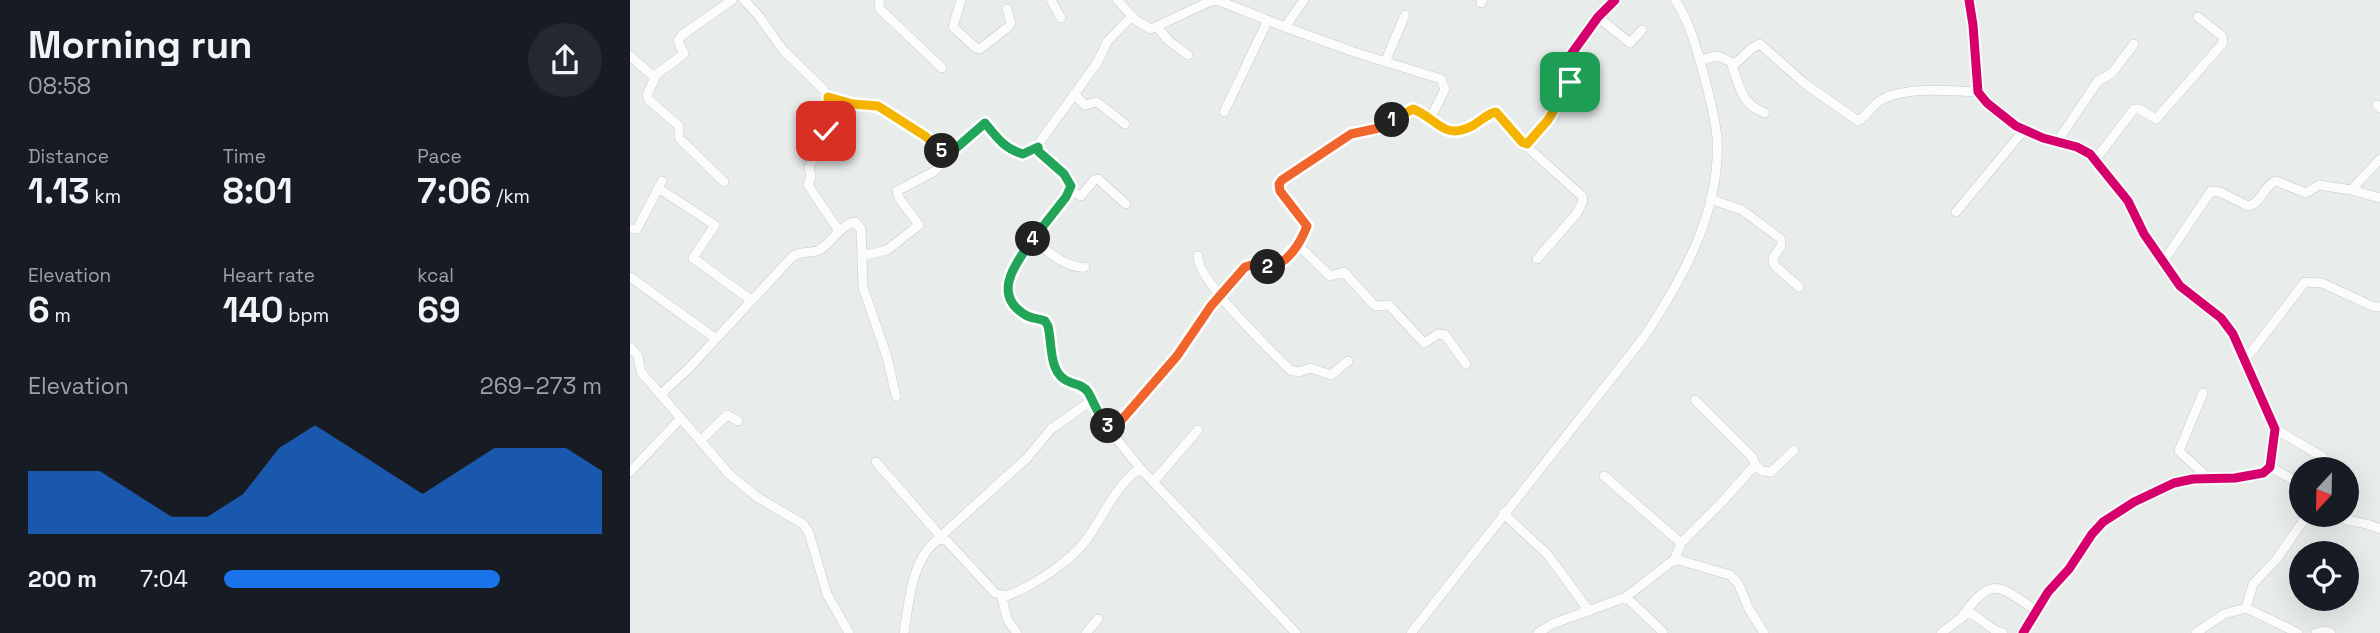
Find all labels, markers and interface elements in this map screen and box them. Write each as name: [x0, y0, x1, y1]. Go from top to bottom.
text: Morning run: [28, 21, 253, 69]
button: share: [528, 23, 602, 97]
pin: [1540, 52, 1600, 112]
icon: arrive: [1551, 63, 1589, 101]
text: 08:58: [28, 71, 91, 101]
pin: [796, 101, 856, 161]
pin: 1: [1374, 102, 1410, 138]
text: 1: [1387, 107, 1396, 132]
icon: check: [807, 112, 845, 150]
pin: 5: [924, 134, 960, 168]
text: 5: [936, 138, 947, 163]
text: Distance: [28, 144, 109, 169]
text: Time: [223, 144, 266, 169]
text: Pace: [417, 144, 462, 169]
text: 1.13: [28, 169, 90, 213]
text: 8:01: [223, 169, 293, 213]
text: 7:06: [417, 169, 491, 213]
text: km: [90, 184, 121, 209]
text: /km: [491, 184, 530, 209]
pin: 4: [1016, 222, 1050, 256]
text: 4: [1026, 226, 1039, 251]
pin: 2: [1250, 250, 1286, 284]
text: 2: [1262, 254, 1273, 279]
text: Elevation: [28, 263, 111, 288]
text: Heart rate: [223, 263, 315, 288]
text: kcal: [417, 263, 454, 288]
text: 6: [28, 288, 50, 332]
text: 140: [223, 288, 283, 332]
text: 69: [417, 288, 461, 332]
text: m: [50, 303, 71, 328]
text: bpm: [283, 303, 329, 328]
text: Elevation: [28, 371, 129, 401]
text: 269–273 m: [480, 371, 602, 401]
pin: 3: [1091, 408, 1126, 444]
text: 3: [1102, 413, 1113, 438]
north arrow: [2289, 457, 2359, 527]
map controls: [2289, 457, 2359, 611]
button: locate: [2289, 541, 2359, 611]
text: 200 m: [28, 564, 97, 594]
text: 7:04: [140, 564, 188, 594]

